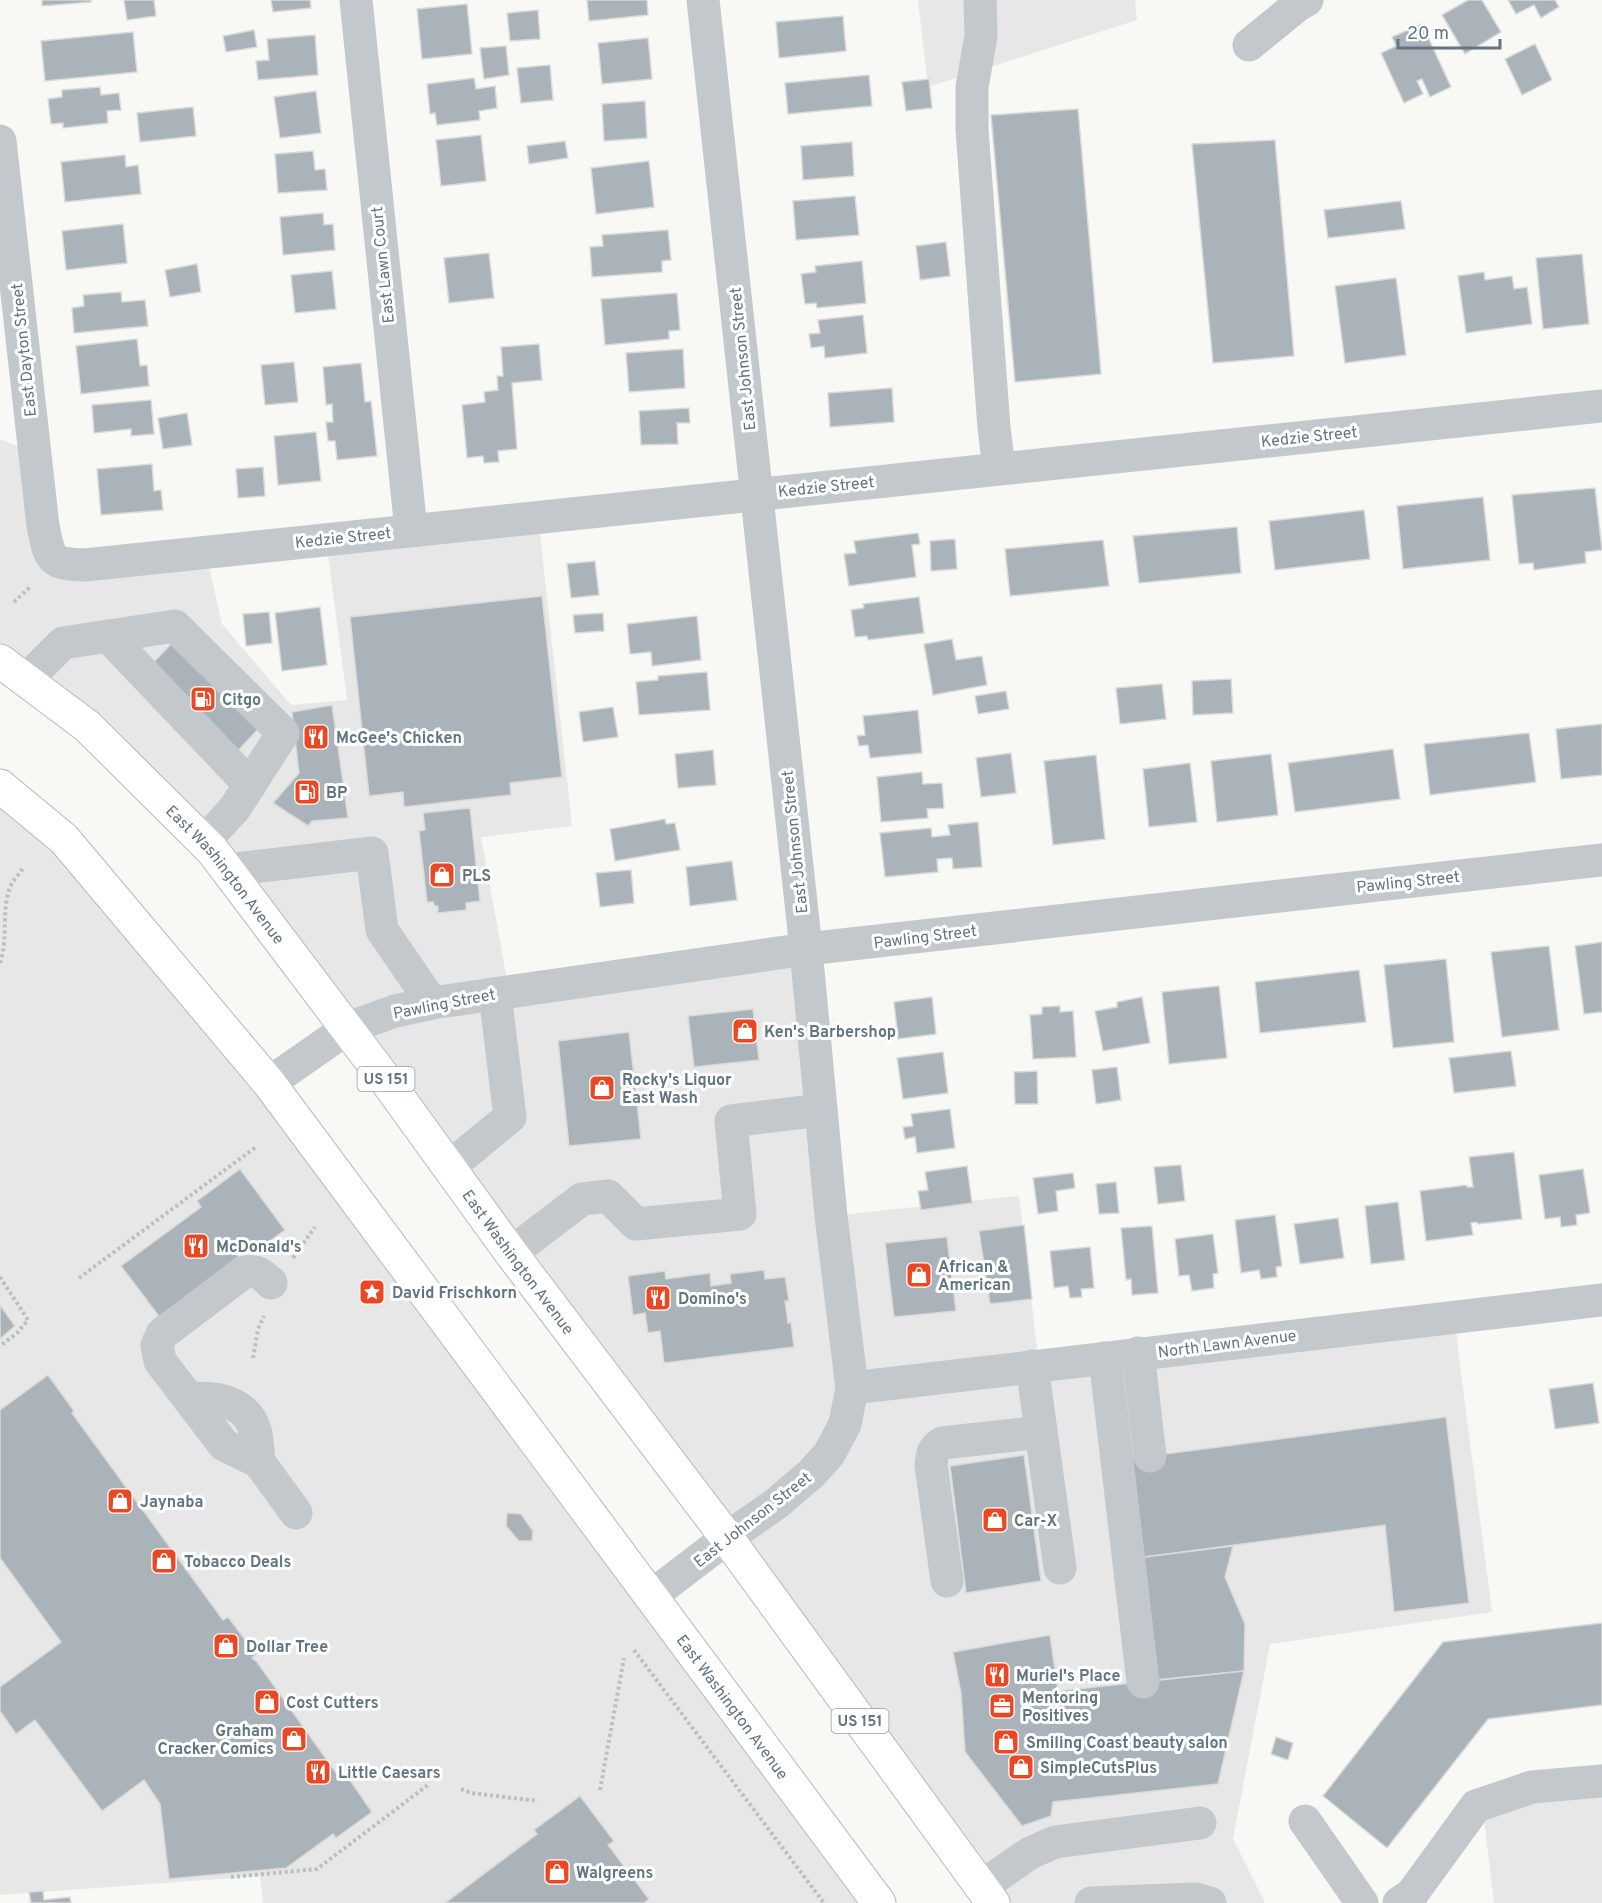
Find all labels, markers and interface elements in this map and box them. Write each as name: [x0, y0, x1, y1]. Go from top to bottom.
scale bar: [1398, 12, 1500, 50]
text: 20 m: [1407, 23, 1449, 46]
street label: East Lawn Court: [368, 205, 400, 324]
street label: East Dayton Street: [8, 282, 42, 418]
street label: East Johnson Street: [727, 286, 761, 431]
street label: Kedzie Street: [1260, 423, 1358, 453]
street label: Kedzie Street: [777, 473, 875, 503]
street label: Kedzie Street: [294, 524, 392, 554]
fuel station icon: Citgo: [188, 684, 218, 714]
place label: Citgo: [222, 691, 261, 711]
restaurant icon: McGee's Chicken: [301, 722, 331, 752]
place label: McGee's Chicken: [336, 729, 462, 749]
street label: East Johnson Street: [779, 769, 813, 914]
fuel station icon: BP: [292, 777, 322, 807]
place label: BP: [326, 784, 347, 804]
street label: East Washington Avenue: [161, 802, 288, 949]
shop icon: PLS: [427, 860, 457, 890]
place label: PLS: [462, 867, 491, 887]
street label: Pawling Street: [1356, 868, 1461, 898]
street label: Pawling Street: [873, 922, 978, 954]
street label: Pawling Street: [392, 985, 497, 1025]
shop icon: Ken's Barbershop: [730, 1016, 760, 1046]
place label: Ken's Barbershop: [764, 1023, 896, 1043]
road number: US 151: [358, 1067, 414, 1091]
place label: Rocky's Liquor East Wash: [622, 1071, 732, 1109]
shop icon: Rocky's Liquor East Wash: [587, 1073, 617, 1103]
street label: East Washington Avenue: [457, 1187, 577, 1339]
restaurant icon: McDonald's: [181, 1231, 211, 1261]
place label: McDonald's: [216, 1238, 302, 1258]
place label: African & American: [938, 1258, 1011, 1296]
shop icon: African & American: [904, 1260, 934, 1290]
place icon: David Frischkorn: [357, 1277, 387, 1307]
restaurant icon: Domino's: [643, 1283, 673, 1313]
place label: David Frischkorn: [392, 1284, 517, 1304]
place label: Domino's: [678, 1290, 747, 1310]
street label: North Lawn Avenue: [1157, 1327, 1298, 1363]
street label: East Johnson Street: [690, 1468, 816, 1573]
shop icon: Jaynaba: [105, 1486, 135, 1516]
place label: Jaynaba: [140, 1493, 203, 1513]
shop icon: Car-X: [980, 1505, 1010, 1535]
place label: Car-X: [1014, 1512, 1058, 1532]
shop icon: Tobacco Deals: [149, 1546, 179, 1576]
place label: Tobacco Deals: [184, 1553, 291, 1573]
shop icon: Dollar Tree: [211, 1631, 241, 1661]
street label: East Washington Avenue: [671, 1631, 792, 1784]
place label: Dollar Tree: [246, 1638, 328, 1658]
restaurant icon: Muriel's Place: [982, 1660, 1012, 1690]
place label: Muriel's Place: [1016, 1667, 1120, 1687]
shop icon: Cost Cutters: [252, 1687, 282, 1717]
place label: Mentoring Positives: [1022, 1689, 1098, 1727]
office icon: Mentoring Positives: [987, 1691, 1017, 1721]
place label: Cost Cutters: [286, 1694, 379, 1714]
road number: US 151: [832, 1709, 888, 1733]
place label: Graham Cracker Comics: [157, 1722, 274, 1760]
shop icon: Graham Cracker Comics: [279, 1724, 309, 1754]
shop icon: Smiling Coast beauty salon: [991, 1727, 1021, 1757]
place label: Smiling Coast beauty salon: [1026, 1734, 1228, 1754]
shop icon: SimpleCutsPlus: [1006, 1752, 1036, 1782]
restaurant icon: Little Caesars: [303, 1757, 333, 1787]
place label: SimpleCutsPlus: [1040, 1759, 1157, 1779]
place label: Little Caesars: [338, 1764, 441, 1784]
shop icon: Walgreens: [542, 1857, 572, 1887]
place label: Walgreens: [576, 1864, 654, 1884]

